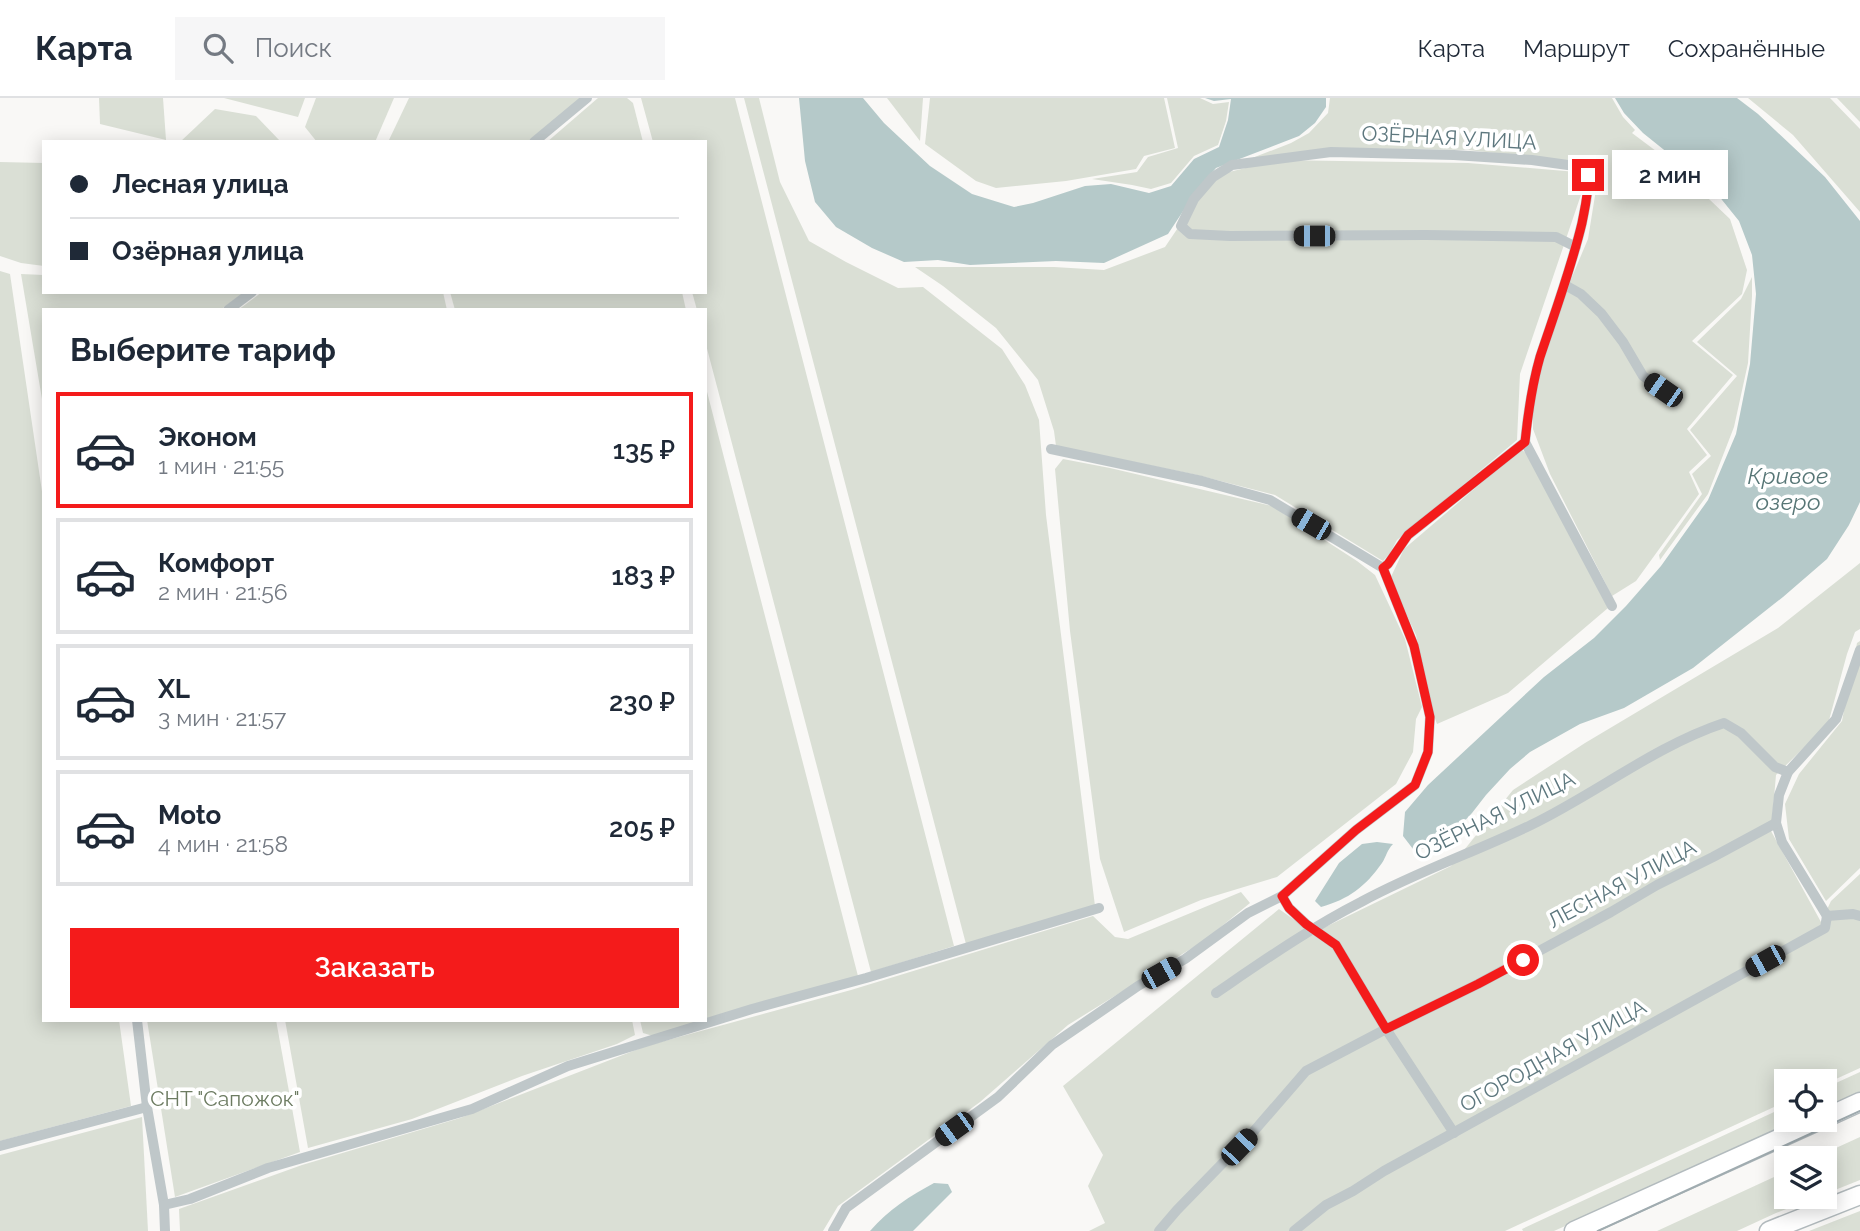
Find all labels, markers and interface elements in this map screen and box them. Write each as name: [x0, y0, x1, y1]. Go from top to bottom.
search box: [175, 17, 665, 80]
text: Карта: [35, 29, 133, 68]
icon: search: [199, 29, 237, 67]
text: Поиск: [255, 33, 332, 63]
text: Карта: [1417, 34, 1485, 63]
text: Маршрут: [1523, 34, 1630, 63]
text: Сохранённые: [1668, 34, 1825, 63]
street label: ОЗЁРНАЯ УЛИЦА: [1361, 120, 1537, 155]
callout: 2 мин: [1612, 150, 1728, 200]
route end: [1572, 159, 1604, 191]
text: 2 мин: [1639, 161, 1701, 188]
text: Лесная улица: [112, 169, 289, 199]
car: [1294, 226, 1336, 247]
text: Озёрная улица: [112, 236, 304, 266]
text: Выберите тариф: [70, 331, 336, 368]
car: [1640, 369, 1687, 411]
icon: car: [74, 419, 137, 482]
text: Эконом: [158, 422, 257, 452]
text: 135 ₽: [613, 435, 675, 465]
text: 1 мин · 21:55: [158, 452, 284, 479]
water label: Кривое озеро: [1748, 462, 1828, 515]
car: [1288, 504, 1335, 544]
icon: car: [74, 545, 137, 608]
text: Комфорт: [158, 548, 274, 578]
text: 183 ₽: [611, 561, 675, 591]
text: 2 мин · 21:56: [158, 578, 288, 605]
icon: car: [74, 671, 137, 734]
text: XL: [158, 674, 190, 704]
text: 230 ₽: [609, 687, 675, 717]
text: 3 мин · 21:57: [158, 704, 286, 731]
street label: ОЗЁРНАЯ УЛИЦА: [1411, 766, 1579, 865]
icon: car: [74, 797, 137, 860]
text: Moto: [158, 800, 221, 830]
text: 205 ₽: [609, 813, 675, 843]
text: 4 мин · 21:58: [158, 830, 288, 857]
street label: ЛЕСНАЯ УЛИЦА: [1543, 834, 1700, 933]
button: Заказать: [70, 928, 679, 1008]
car: [1742, 942, 1789, 980]
route start: [1507, 944, 1539, 976]
car: [1138, 954, 1185, 992]
street label: ОГОРОДНАЯ УЛИЦА: [1455, 994, 1650, 1117]
map controls: [1774, 1069, 1837, 1209]
button: locate: [1774, 1069, 1837, 1132]
park label: СНТ "Сапожок": [150, 1086, 300, 1111]
car: [931, 1108, 978, 1150]
car: [1217, 1125, 1262, 1169]
button: layers: [1774, 1146, 1837, 1209]

